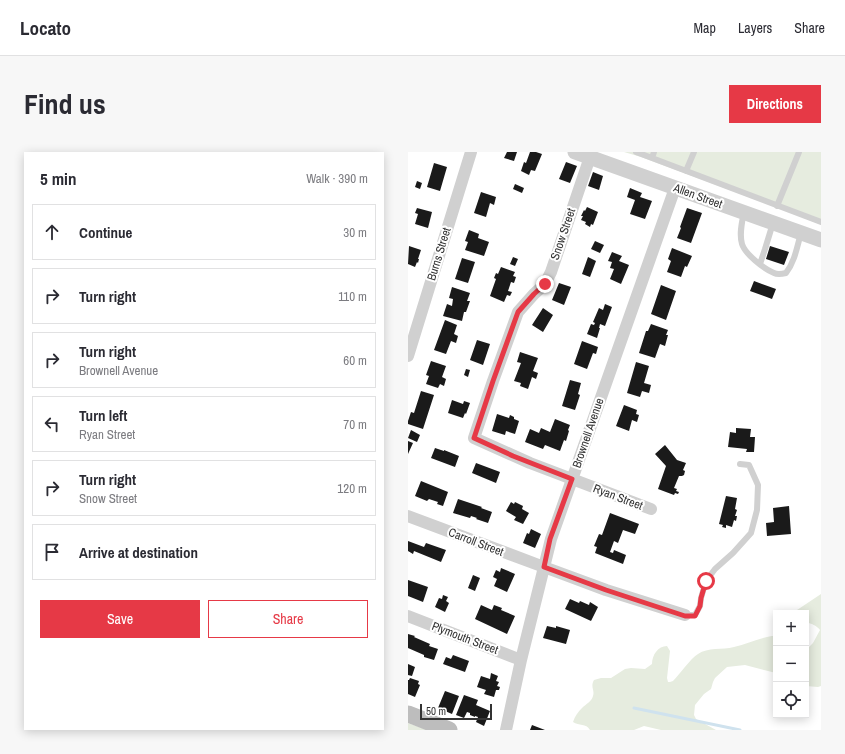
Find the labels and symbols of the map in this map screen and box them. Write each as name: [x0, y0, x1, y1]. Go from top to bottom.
street label: Allen Street: [670, 179, 725, 212]
street label: Snow Street: [547, 206, 579, 262]
street label: Burns Street: [423, 225, 455, 282]
route end: [536, 275, 554, 293]
street label: Brownell Avenue: [569, 396, 607, 470]
street label: Ryan Street: [591, 480, 645, 514]
street label: Carroll Street: [446, 524, 506, 560]
route start: [697, 572, 715, 590]
street label: Plymouth Street: [429, 618, 501, 658]
scale bar: [420, 702, 492, 721]

